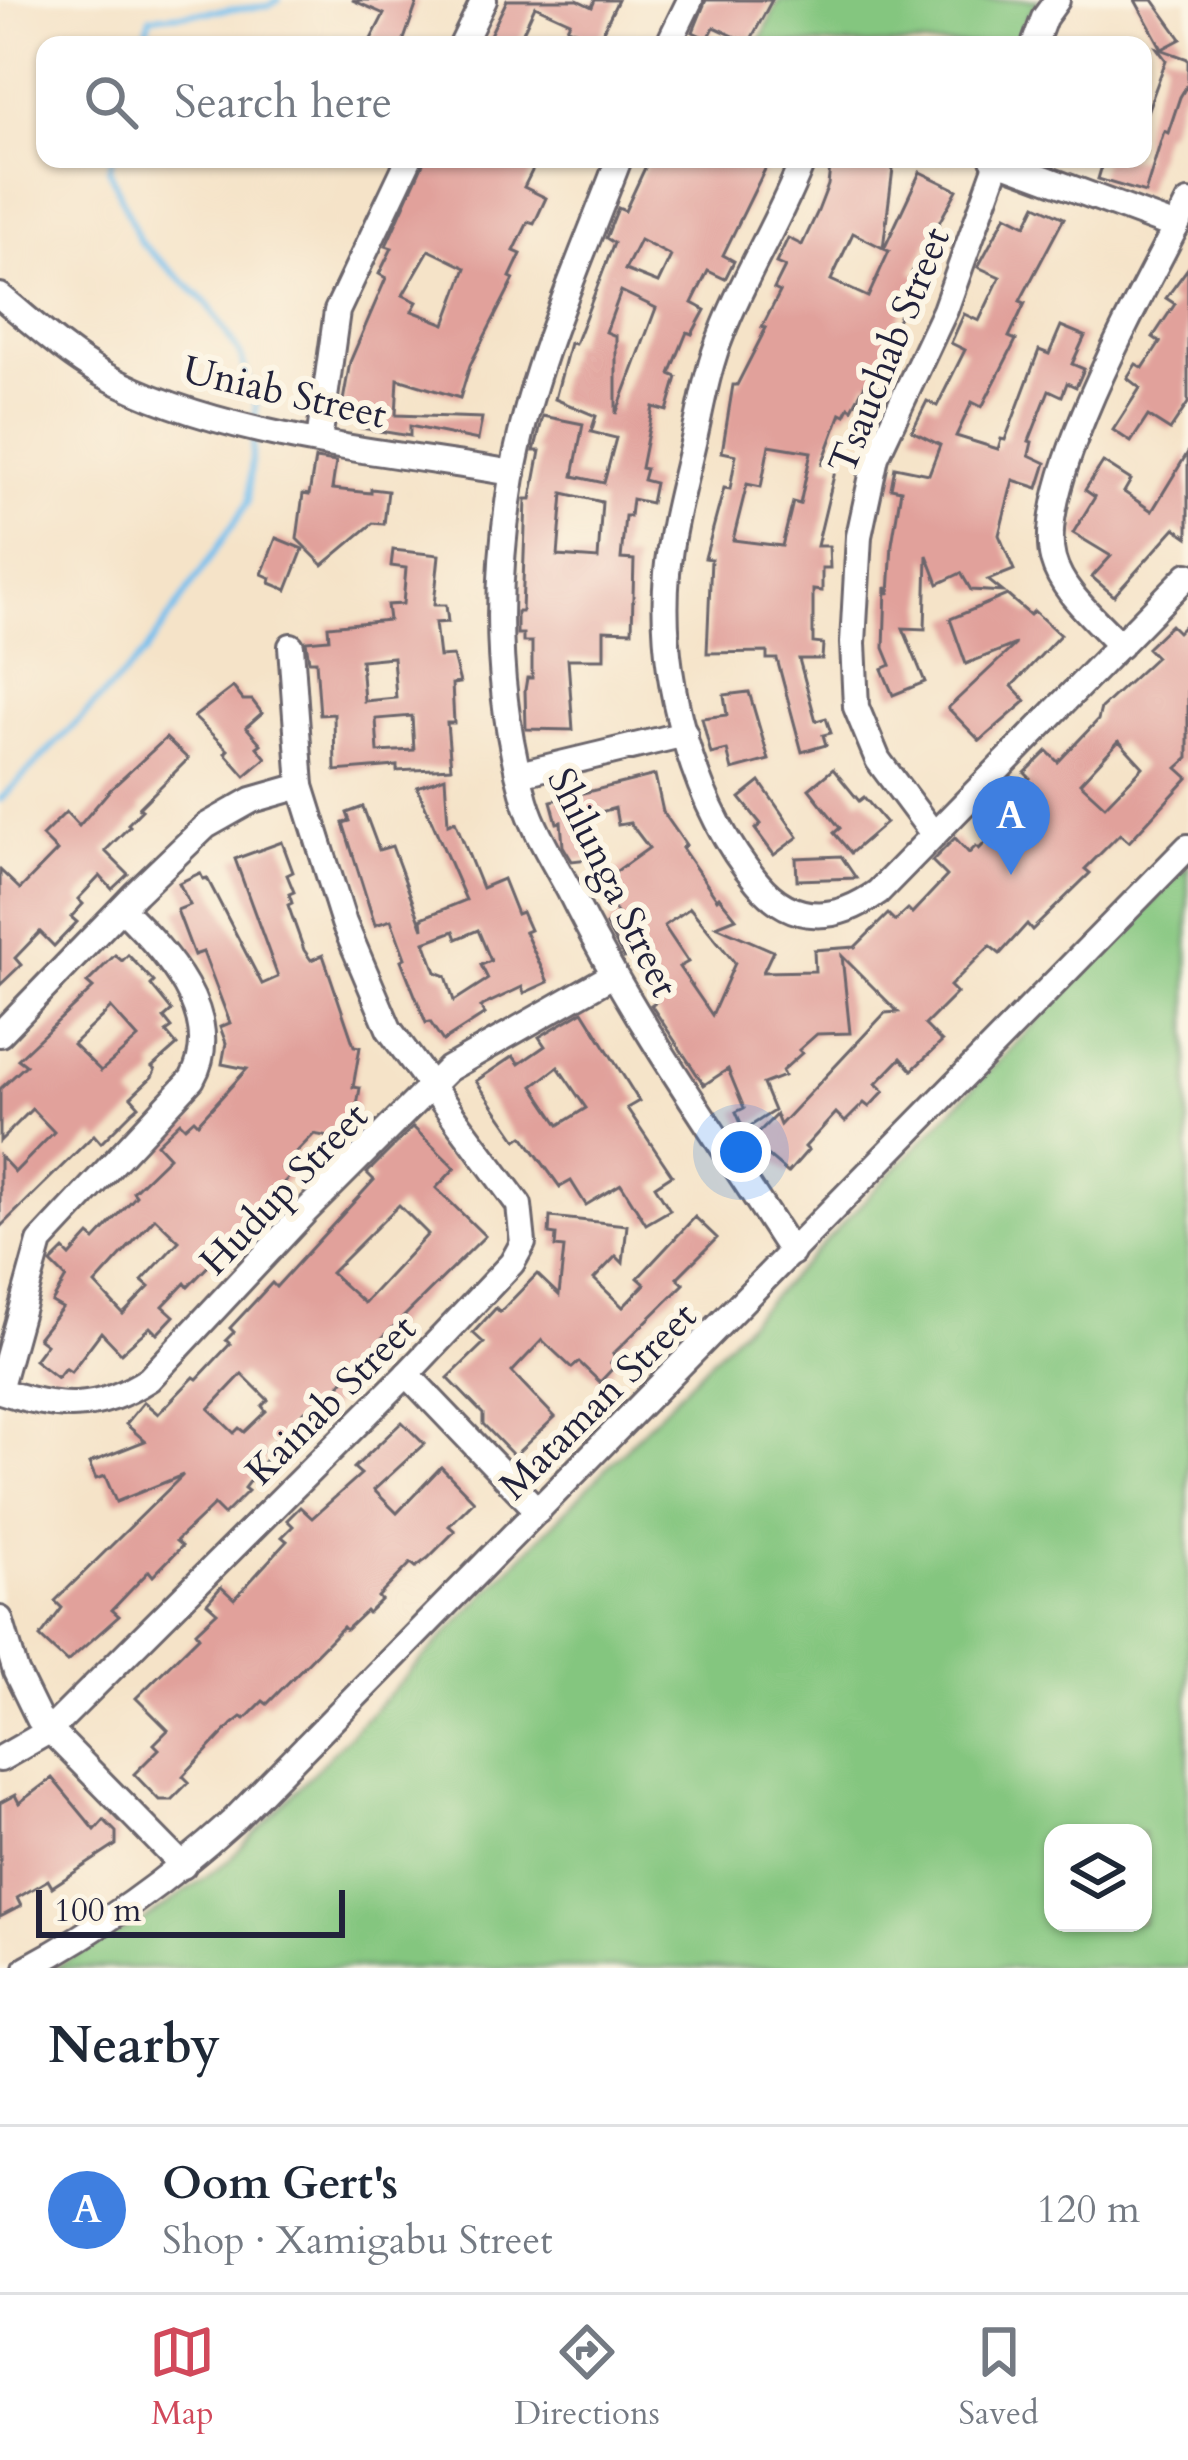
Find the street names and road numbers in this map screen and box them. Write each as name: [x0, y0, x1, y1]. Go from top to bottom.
street label: Tsauchab Street: [816, 220, 963, 482]
street label: Uniab Street: [178, 343, 392, 442]
street label: Shilunga Street: [534, 759, 691, 1006]
street label: Hudup Street: [188, 1091, 380, 1287]
street label: Mataman Street: [488, 1291, 708, 1511]
street label: Kainab Street: [234, 1303, 428, 1497]

